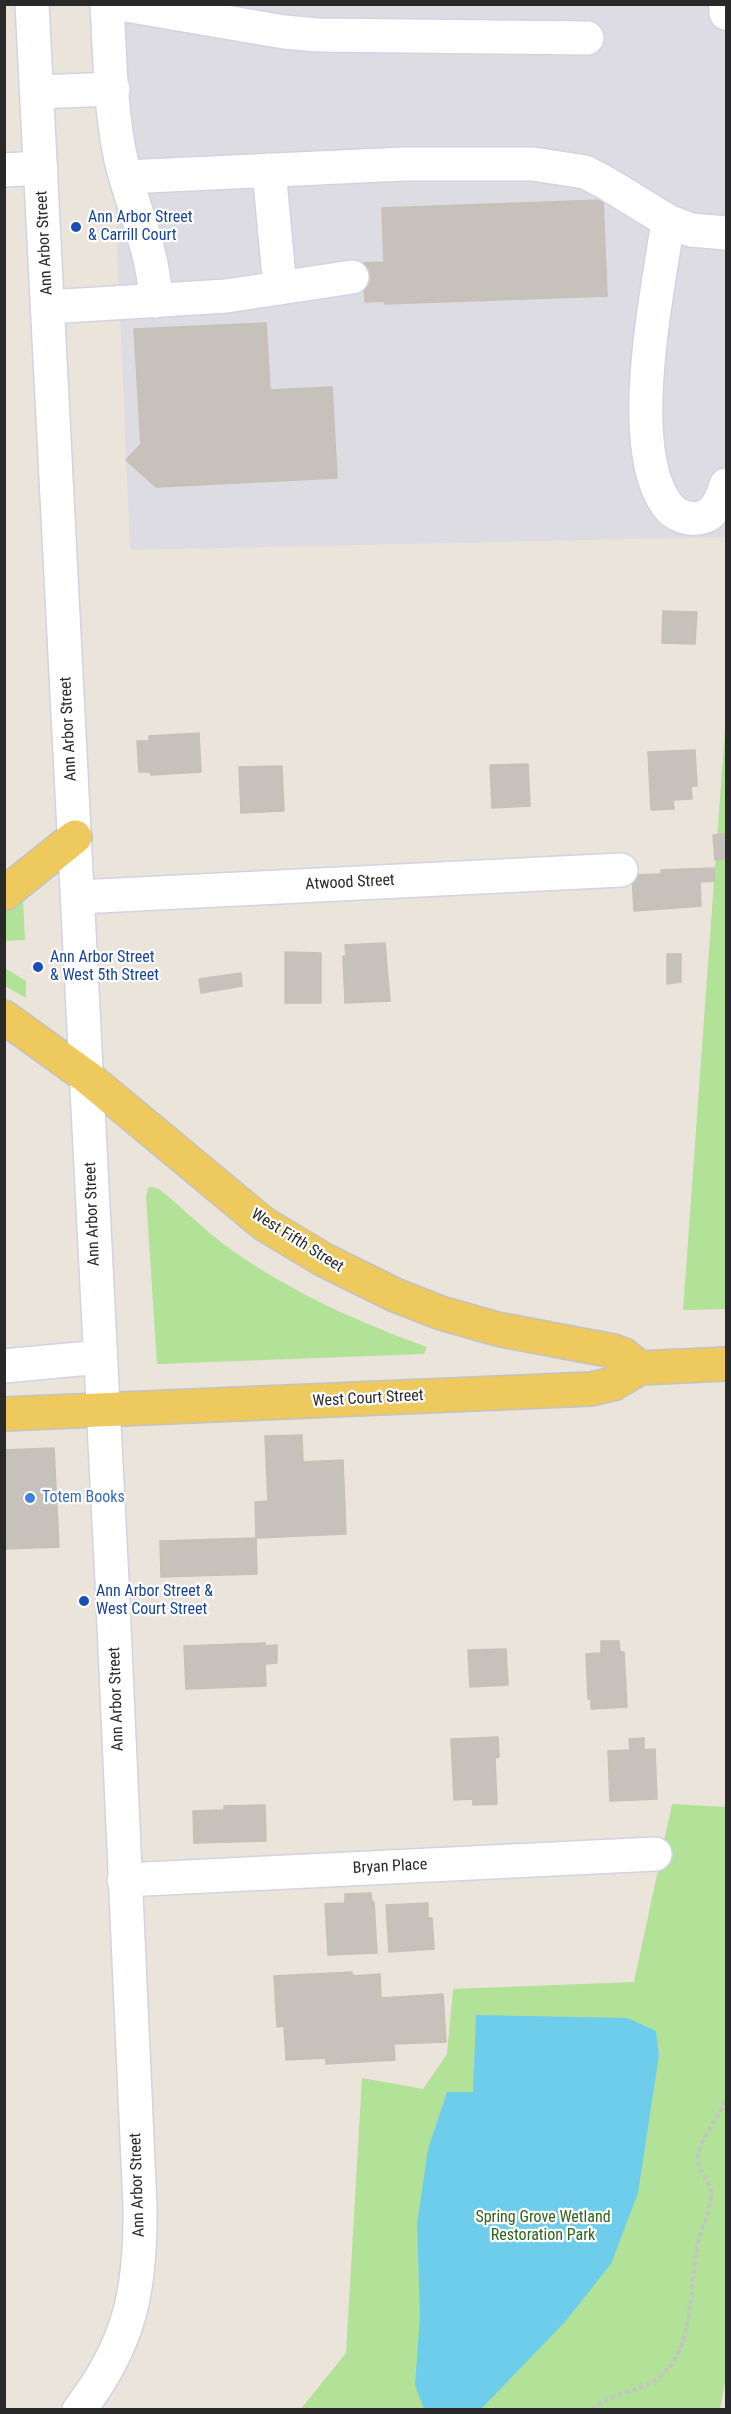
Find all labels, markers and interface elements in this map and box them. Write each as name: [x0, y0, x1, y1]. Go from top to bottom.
street label: Ann Arbor Street: [33, 190, 57, 296]
place label: Ann Arbor Street & Carrill Court: [88, 208, 192, 246]
marker: Ann Arbor Street & Carrill Court: [69, 220, 83, 234]
street label: Ann Arbor Street: [57, 676, 81, 782]
street label: Atwood Street: [305, 871, 395, 895]
place label: Ann Arbor Street & West 5th Street: [50, 948, 159, 986]
marker: Ann Arbor Street & West 5th Street: [31, 960, 45, 974]
street label: Ann Arbor Street: [82, 1161, 104, 1267]
street label: West Fifth Street: [247, 1205, 347, 1277]
street label: West Court Street: [312, 1387, 424, 1411]
place label: Totem Books: [42, 1488, 125, 1508]
marker: Totem Books: [23, 1491, 37, 1505]
place label: Ann Arbor Street & West Court Street: [96, 1582, 213, 1620]
marker: Ann Arbor Street & West Court Street: [77, 1594, 91, 1608]
street label: Ann Arbor Street: [106, 1646, 128, 1752]
street label: Bryan Place: [352, 1855, 428, 1879]
street label: Ann Arbor Street: [127, 2132, 149, 2238]
park label: Spring Grove Wetland Restoration Park: [475, 2208, 611, 2246]

